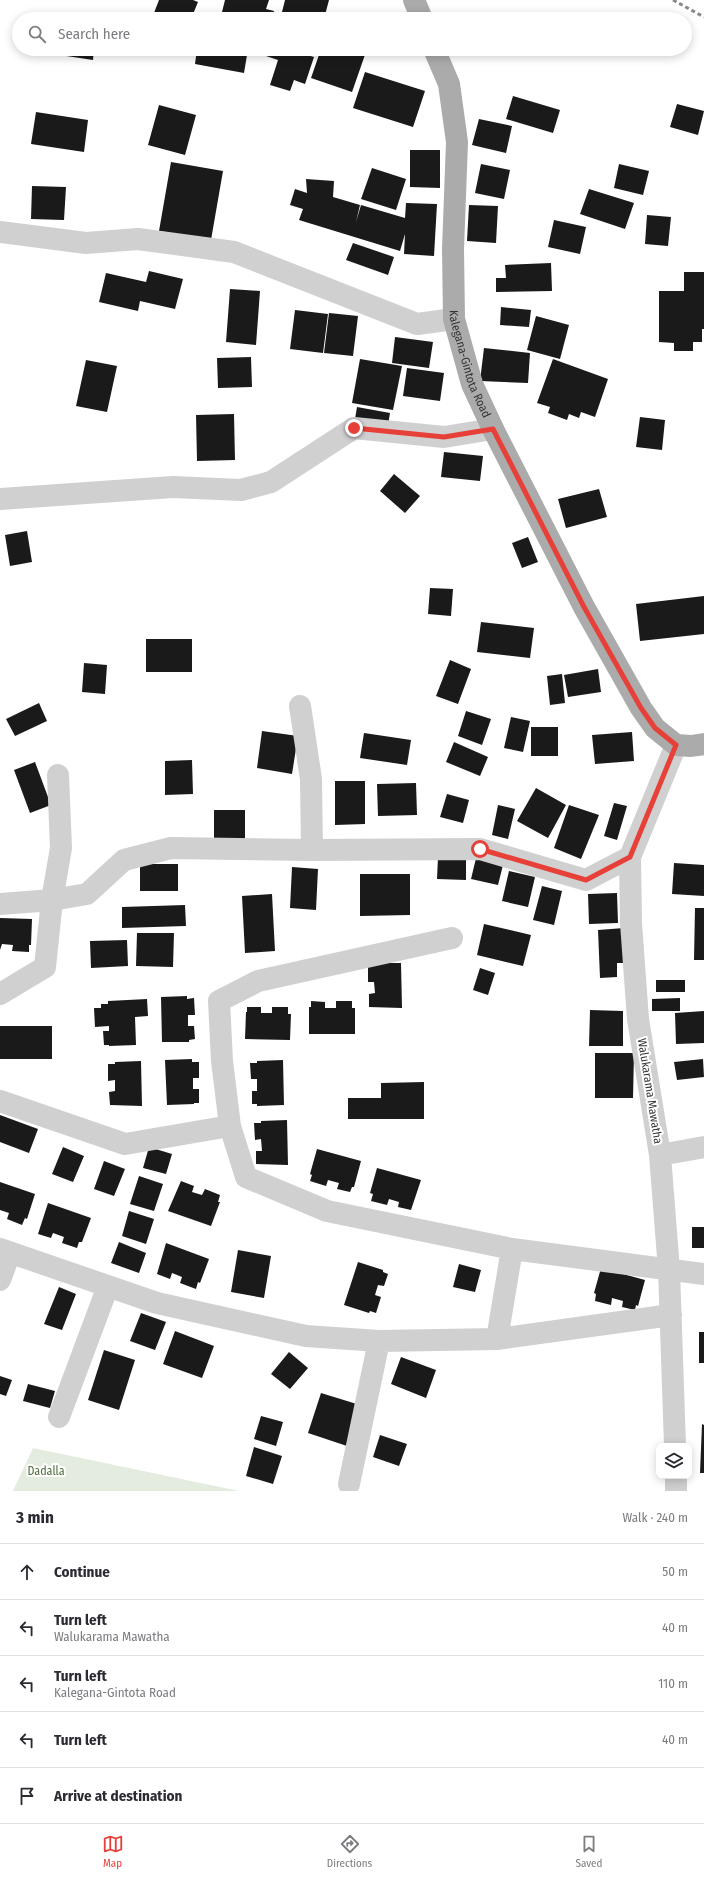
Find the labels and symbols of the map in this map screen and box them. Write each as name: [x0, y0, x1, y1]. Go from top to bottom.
street label: Kalegana-Gintota Road: [447, 310, 494, 420]
route end: [345, 419, 363, 437]
route start: [471, 840, 489, 858]
street label: Walukarama Mawatha: [635, 1037, 665, 1145]
park label: Dadalla: [27, 1464, 65, 1478]

